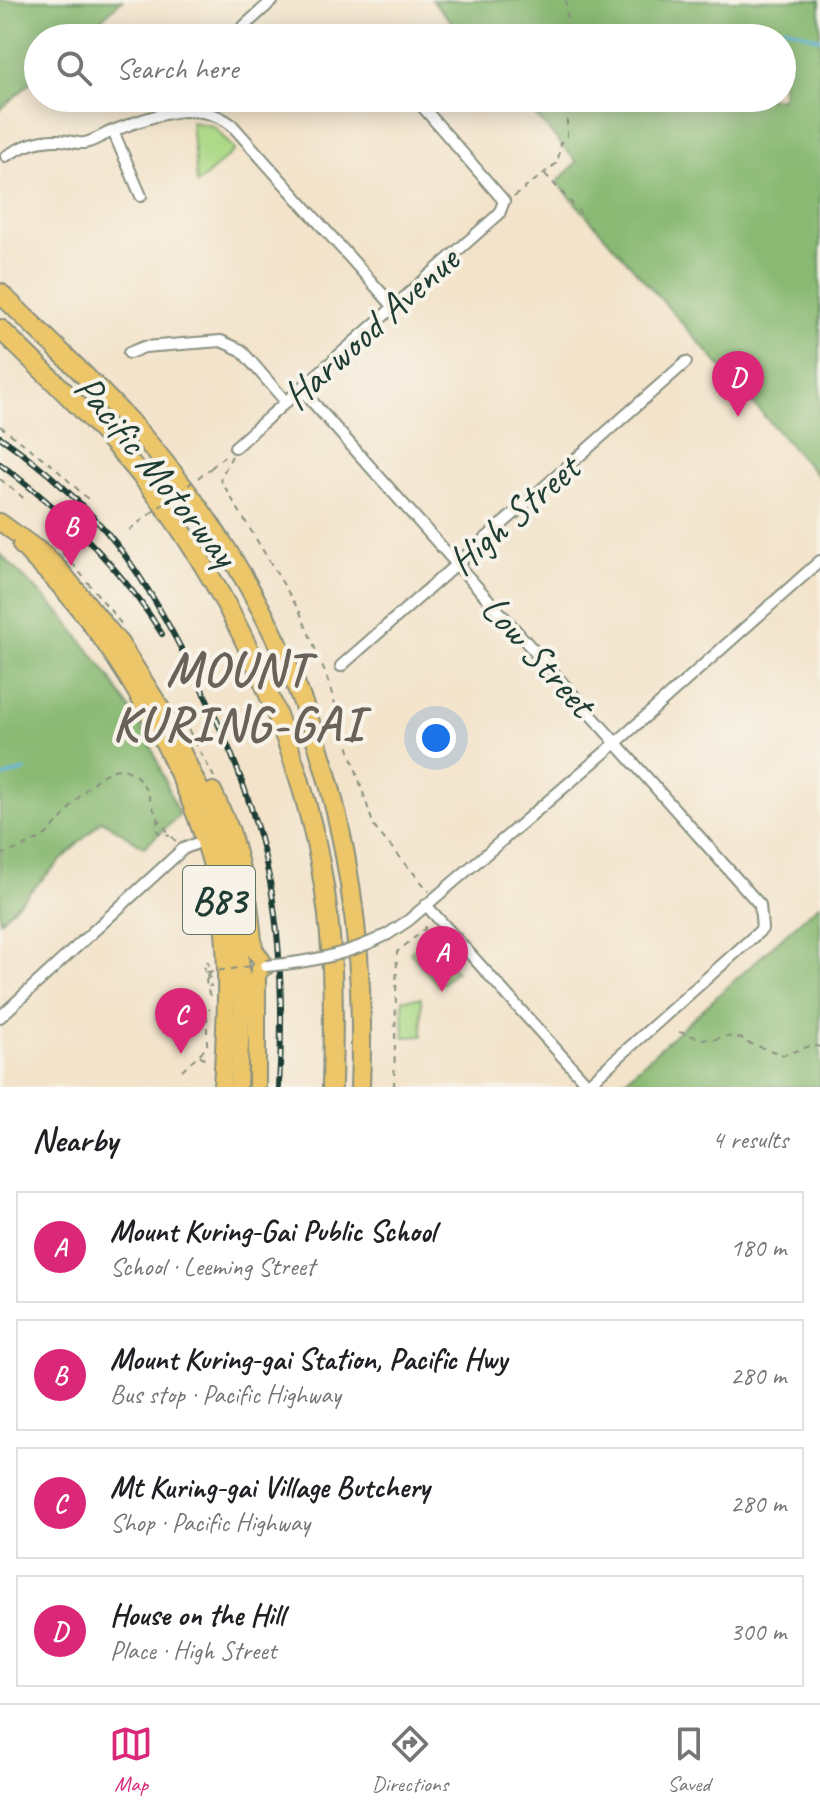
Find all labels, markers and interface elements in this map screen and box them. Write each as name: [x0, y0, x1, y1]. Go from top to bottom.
search box: [24, 24, 796, 112]
icon: search: [52, 46, 96, 90]
text: Search here: [116, 49, 238, 87]
street label: Harwood Avenue: [272, 233, 472, 420]
pin: D: [712, 351, 764, 417]
street label: Pacific Motorway: [63, 364, 251, 580]
street label: High Street: [437, 441, 593, 586]
pin: B: [45, 500, 97, 566]
street label: Low Street: [470, 584, 609, 730]
district label: MOUNT KURING-GAI: [112, 639, 372, 754]
your location: [416, 718, 456, 758]
road number: B83: [183, 866, 255, 934]
pin: A: [416, 926, 468, 992]
pin: C: [155, 988, 207, 1054]
text: Nearby: [32, 1118, 118, 1161]
text: 4 results: [712, 1123, 788, 1156]
text: Mount Kuring-Gai Public School: [110, 1212, 436, 1250]
text: A: [53, 1231, 67, 1264]
text: 180 m: [730, 1231, 786, 1264]
text: School · Leeming Street: [110, 1250, 315, 1283]
text: Mount Kuring-gai Station, Pacific Hwy: [110, 1340, 507, 1378]
text: B: [53, 1359, 67, 1392]
text: 280 m: [730, 1359, 786, 1392]
text: Bus stop · Pacific Highway: [110, 1378, 341, 1411]
text: Mt Kuring-gai Village Butchery: [110, 1468, 430, 1506]
text: C: [54, 1487, 66, 1520]
text: 280 m: [730, 1487, 786, 1520]
text: Shop · Pacific Highway: [110, 1506, 310, 1539]
text: House on the Hill: [110, 1596, 284, 1634]
text: D: [52, 1615, 68, 1648]
text: 300 m: [730, 1615, 786, 1648]
text: Place · High Street: [110, 1634, 276, 1667]
tab: Map: [109, 1722, 153, 1798]
tab: Directions: [372, 1722, 448, 1798]
tab: Saved: [667, 1722, 711, 1798]

